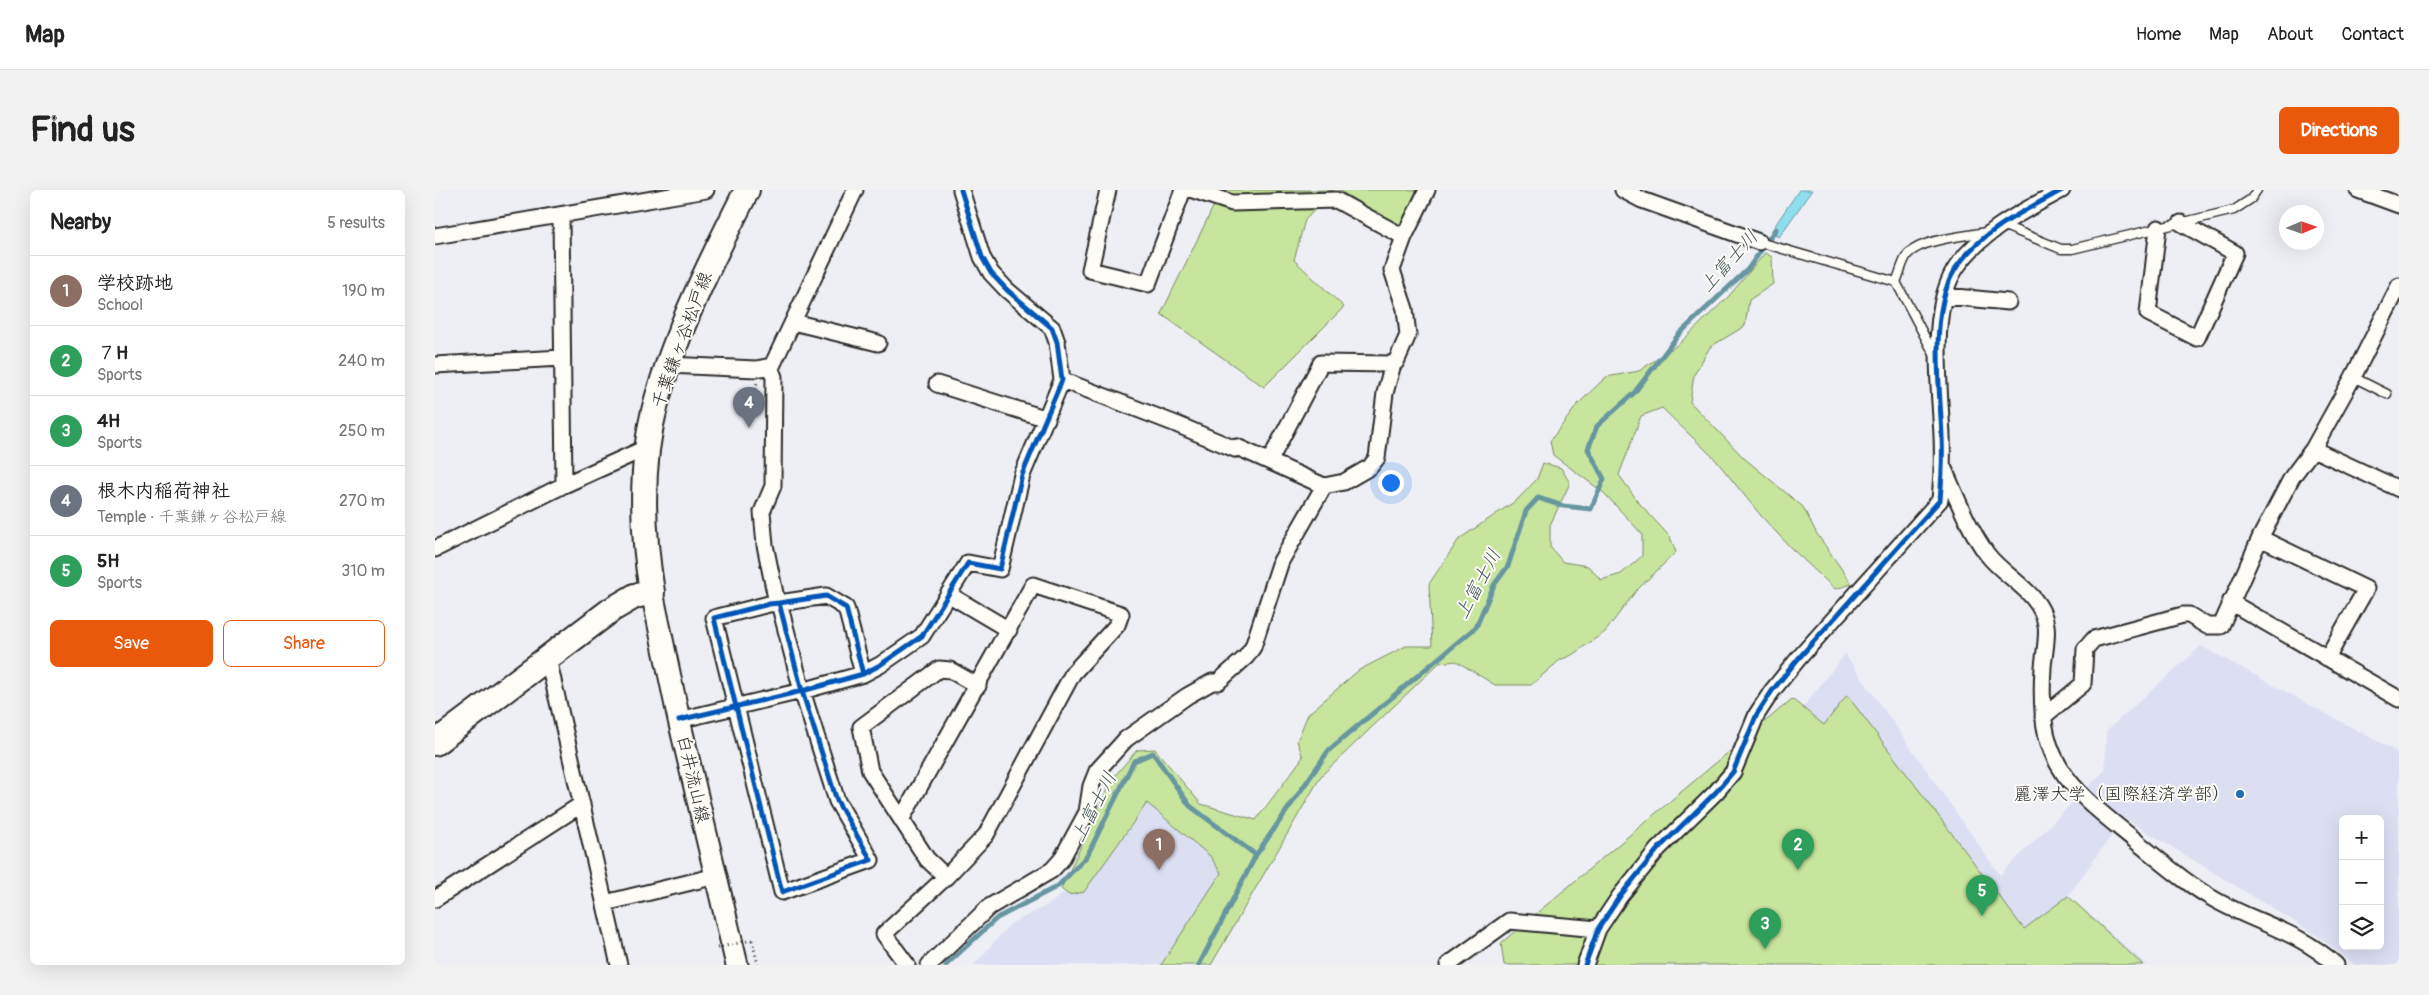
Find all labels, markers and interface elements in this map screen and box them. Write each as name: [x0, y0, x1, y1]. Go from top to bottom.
text: Map: [25, 20, 65, 49]
text: Home: [2136, 23, 2181, 46]
text: Map: [2209, 23, 2239, 46]
text: About: [2267, 23, 2313, 46]
text: Contact: [2341, 23, 2404, 46]
button: Directions: [2279, 107, 2399, 154]
text: Find us: [30, 108, 135, 152]
north arrow: [2279, 205, 2324, 250]
text: Nearby: [50, 209, 111, 236]
text: 5 results: [327, 213, 385, 233]
water label: 上富士川: [1695, 225, 1763, 297]
street label: 千葉鎌ヶ谷松戸線: [647, 268, 717, 412]
text: 学校跡地: [97, 271, 173, 295]
text: 1: [63, 281, 69, 301]
text: 190 m: [342, 281, 385, 301]
text: School: [97, 295, 143, 315]
text: ７H: [97, 341, 128, 365]
text: 2: [62, 351, 70, 371]
text: 240 m: [338, 351, 385, 371]
text: Sports: [97, 365, 142, 385]
pin: 4: [733, 387, 765, 428]
text: 4H: [97, 409, 120, 433]
text: 3: [62, 421, 70, 441]
text: 250 m: [339, 421, 385, 441]
text: Sports: [97, 433, 142, 453]
your location: [1378, 470, 1404, 496]
text: 根木内稲荷神社: [97, 479, 230, 503]
text: 4: [61, 491, 71, 511]
text: 270 m: [339, 491, 385, 511]
text: Temple · 千葉鎌ヶ谷松戸線: [97, 507, 286, 527]
water label: 上富士川: [1450, 545, 1506, 623]
text: 5H: [97, 549, 119, 573]
text: 5: [62, 561, 70, 581]
text: 310 m: [341, 561, 385, 581]
text: Sports: [97, 573, 142, 593]
button: Save: [50, 620, 213, 667]
button: Share: [223, 620, 385, 667]
street label: 白井流山線: [672, 733, 714, 825]
water label: 上富士川: [1066, 768, 1122, 846]
place label: 麗澤大学（国際経済学部）: [2014, 783, 2230, 806]
marker: 麗澤大学（国際経済学部）: [2234, 788, 2246, 800]
map controls: [2339, 815, 2384, 950]
button: +: [2339, 815, 2384, 860]
pin: 1: [1143, 829, 1175, 870]
pin: 2: [1782, 829, 1814, 870]
button: −: [2339, 860, 2384, 905]
pin: 5: [1966, 875, 1998, 916]
button: layers: [2339, 905, 2384, 950]
pin: 3: [1749, 908, 1781, 949]

